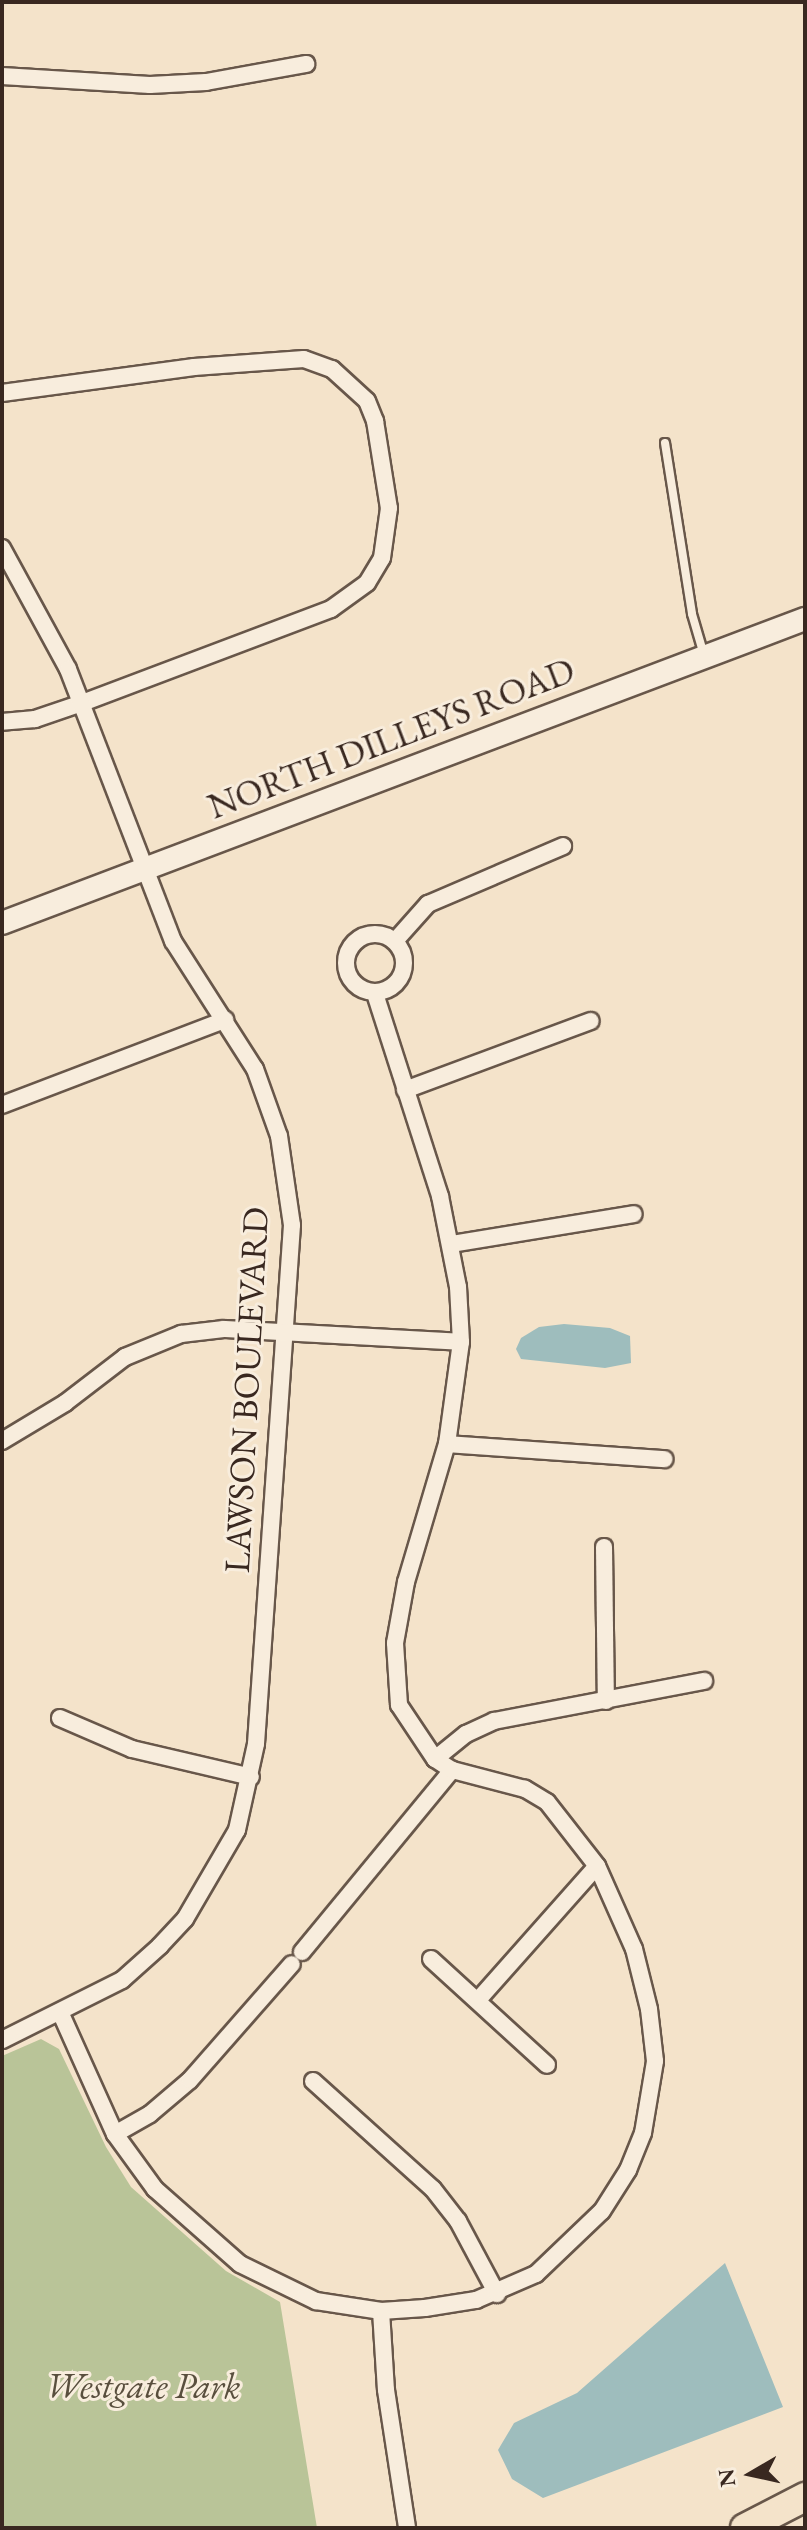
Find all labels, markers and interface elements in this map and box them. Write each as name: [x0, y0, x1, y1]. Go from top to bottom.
street label: NORTH DILLEYS ROAD: [202, 648, 580, 828]
street label: LAWSON BOULEVARD: [215, 1206, 277, 1574]
park label: Westgate Park: [46, 2364, 240, 2408]
north arrow: [711, 2434, 791, 2514]
text: N: [711, 2467, 743, 2489]

